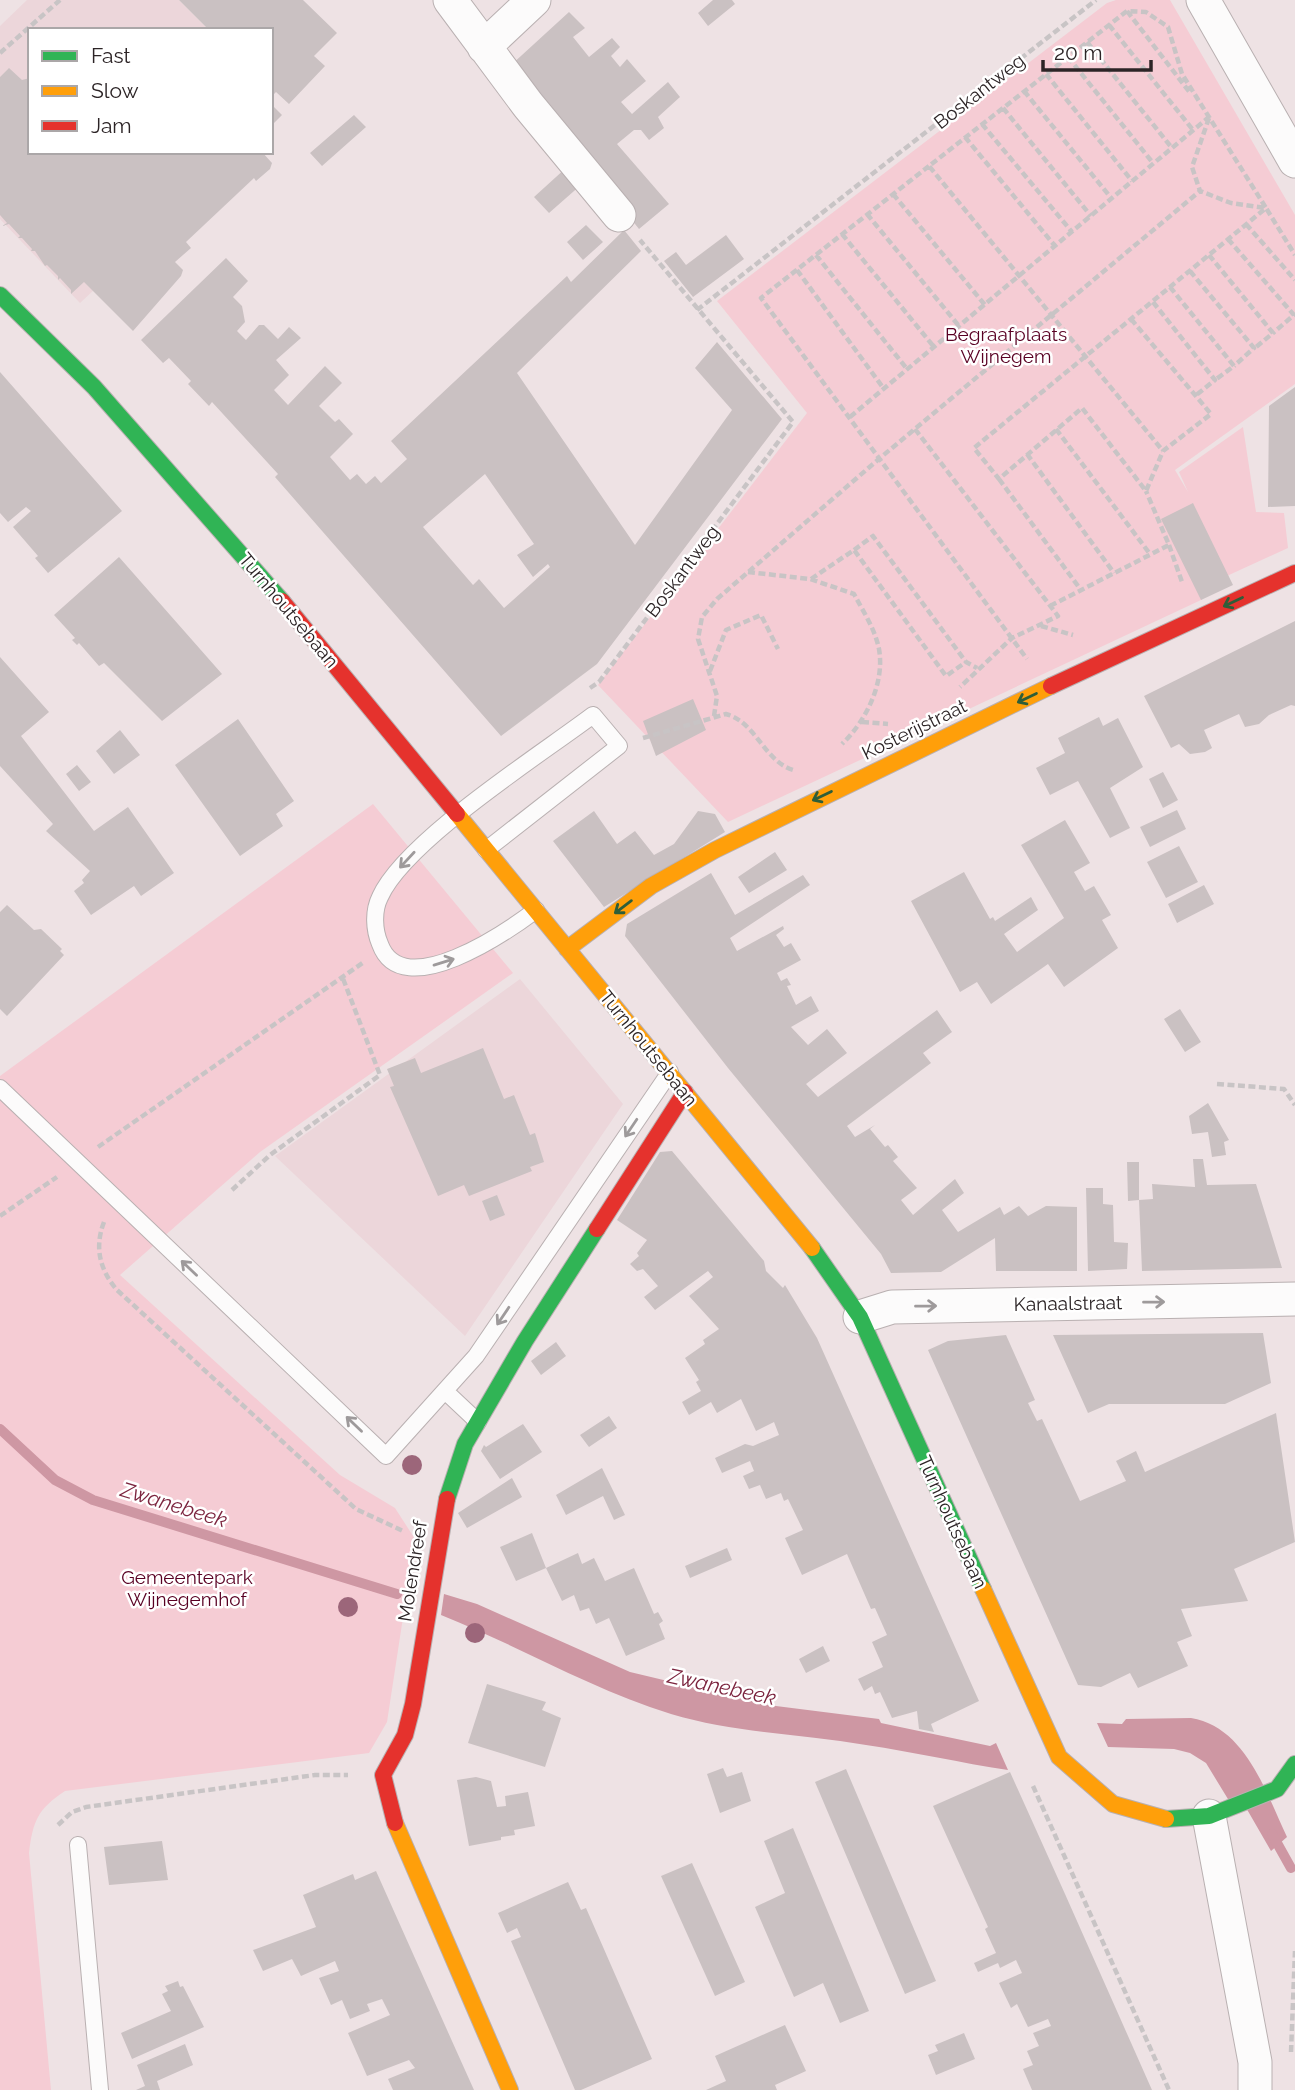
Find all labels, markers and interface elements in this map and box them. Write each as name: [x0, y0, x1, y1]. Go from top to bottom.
legend: [28, 28, 273, 154]
scale bar: [1043, 28, 1152, 72]
text: 20 m: [1054, 40, 1102, 65]
text: Fast: [91, 43, 131, 68]
street label: Boskantweg: [929, 49, 1029, 133]
text: Slow: [91, 78, 139, 103]
text: Jam: [91, 113, 132, 138]
park label: Begraafplaats Wijnegem: [945, 323, 1067, 367]
street label: Boskantweg: [640, 521, 724, 621]
street label: Turnhoutsebaan: [235, 548, 343, 672]
one-way arrow: [1223, 595, 1244, 609]
one-way arrow: [1017, 692, 1038, 705]
street label: Kosterijstraat: [858, 694, 970, 764]
one-way arrow: [812, 790, 833, 804]
one-way arrow: [399, 851, 416, 868]
one-way arrow: [615, 899, 633, 914]
one-way arrow: [433, 954, 455, 967]
street label: Turnhoutsebaan: [595, 986, 703, 1110]
one-way arrow: [624, 1118, 638, 1137]
one-way arrow: [180, 1259, 197, 1276]
street label: Kanaalstraat: [1013, 1291, 1123, 1315]
one-way arrow: [1142, 1295, 1165, 1308]
one-way arrow: [914, 1299, 937, 1313]
one-way arrow: [496, 1306, 510, 1325]
one-way arrow: [345, 1416, 362, 1433]
street label: Turnhoutsebaan: [914, 1452, 992, 1592]
water label: Zwanebeek: [117, 1476, 230, 1533]
street label: Molendreef: [393, 1518, 431, 1623]
park label: Gemeentepark Wijnegemhof: [121, 1566, 253, 1610]
water label: Zwanebeek: [665, 1663, 778, 1710]

